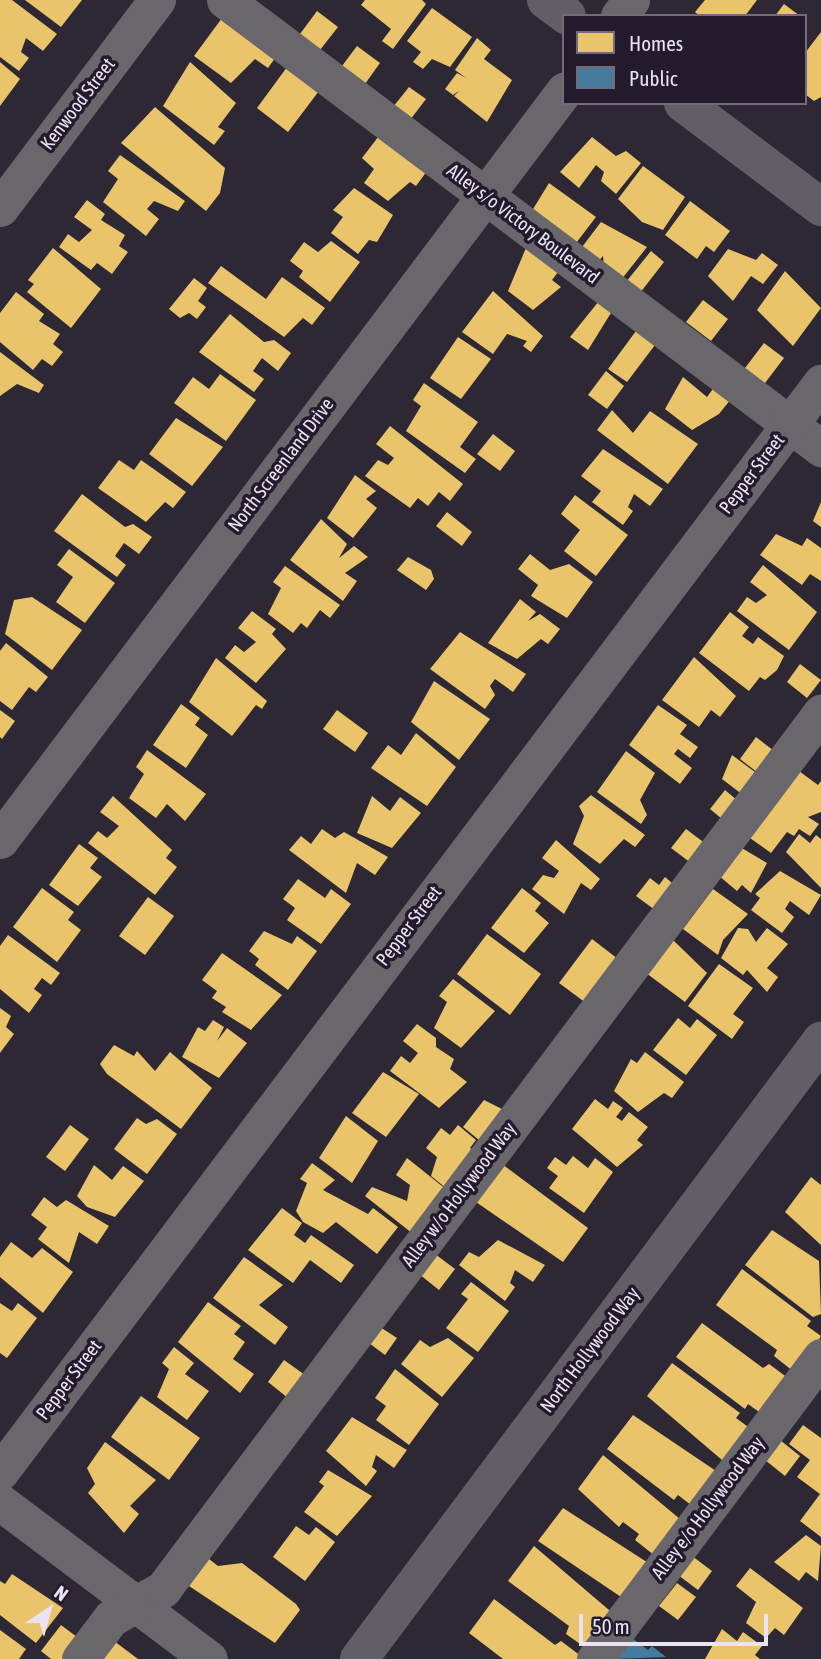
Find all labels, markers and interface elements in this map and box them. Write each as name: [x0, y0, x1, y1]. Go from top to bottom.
legend: [562, 14, 807, 105]
text: Homes: [629, 31, 683, 55]
street label: Kenwood Street: [36, 54, 120, 154]
text: Public: [629, 66, 678, 90]
street label: Alley s/o Victory Boulevard: [442, 159, 604, 289]
street label: North Screenland Drive: [223, 394, 339, 536]
street label: Pepper Street: [715, 429, 789, 519]
street label: Pepper Street: [372, 881, 446, 971]
street label: Alley w/o Hollywood Way: [397, 1118, 521, 1272]
street label: North Hollywood Way: [535, 1283, 645, 1417]
street label: Pepper Street: [32, 1335, 106, 1425]
street label: Alley e/o Hollywood Way: [647, 1432, 769, 1584]
north arrow: [14, 1575, 84, 1645]
text: N: [50, 1581, 72, 1605]
scale bar: [583, 1600, 772, 1644]
text: 50 m: [592, 1614, 630, 1638]

